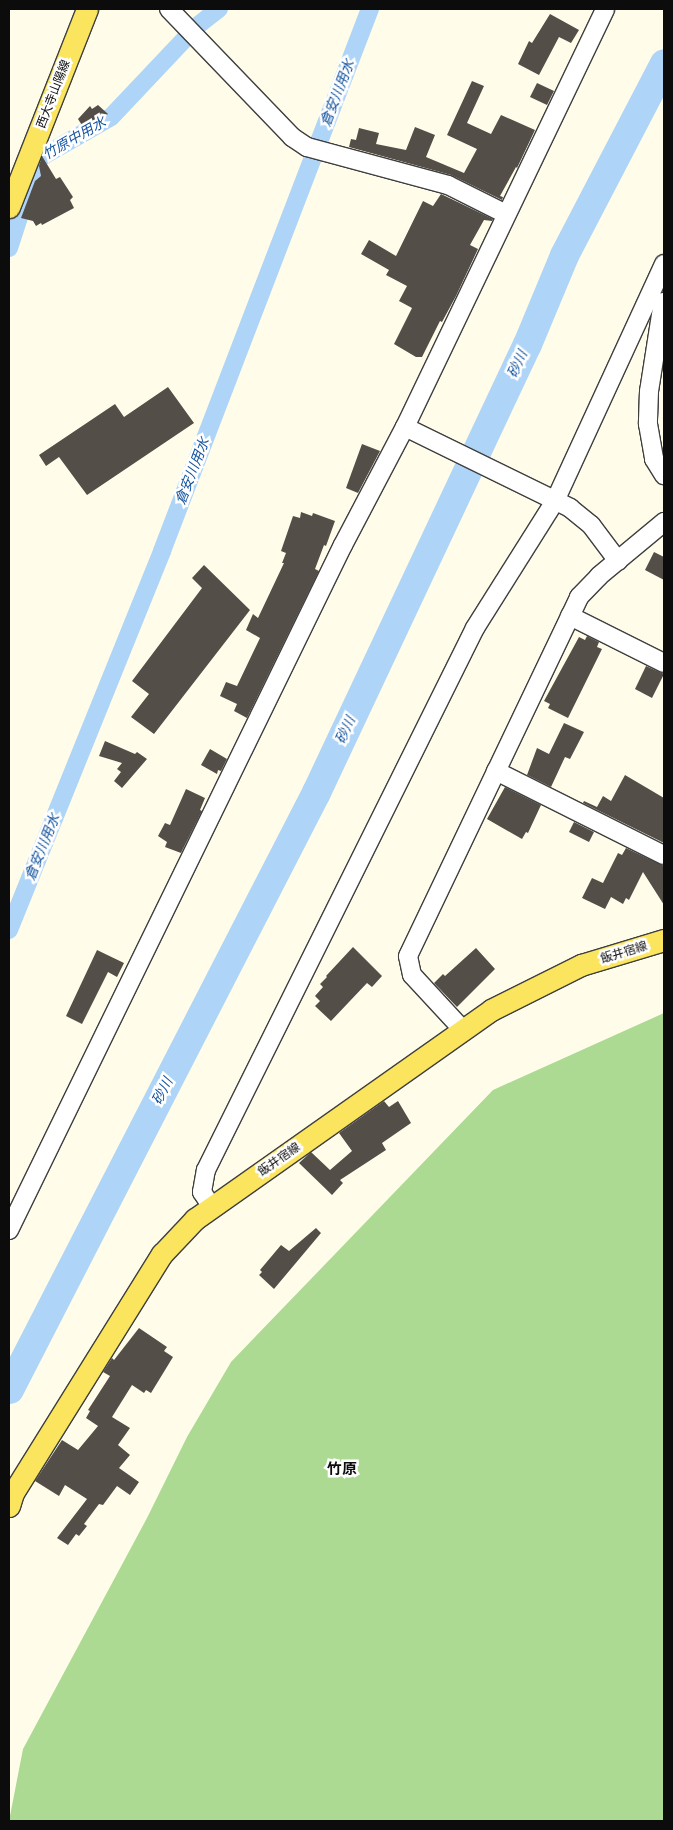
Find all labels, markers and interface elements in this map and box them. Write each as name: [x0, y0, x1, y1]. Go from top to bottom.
water label: 倉安川用水: [317, 57, 357, 129]
street label: 西大寺山陽線: [33, 58, 73, 130]
water label: 竹原中用水: [39, 113, 109, 163]
water label: 砂川: [503, 348, 531, 380]
water label: 倉安川用水: [172, 435, 212, 507]
water label: 砂川: [331, 714, 359, 746]
water label: 倉安川用水: [21, 811, 63, 883]
street label: 飯井宿線: [599, 938, 649, 966]
water label: 砂川: [148, 1075, 176, 1107]
street label: 飯井宿線: [255, 1139, 303, 1179]
district label: 竹原: [327, 1460, 357, 1478]

